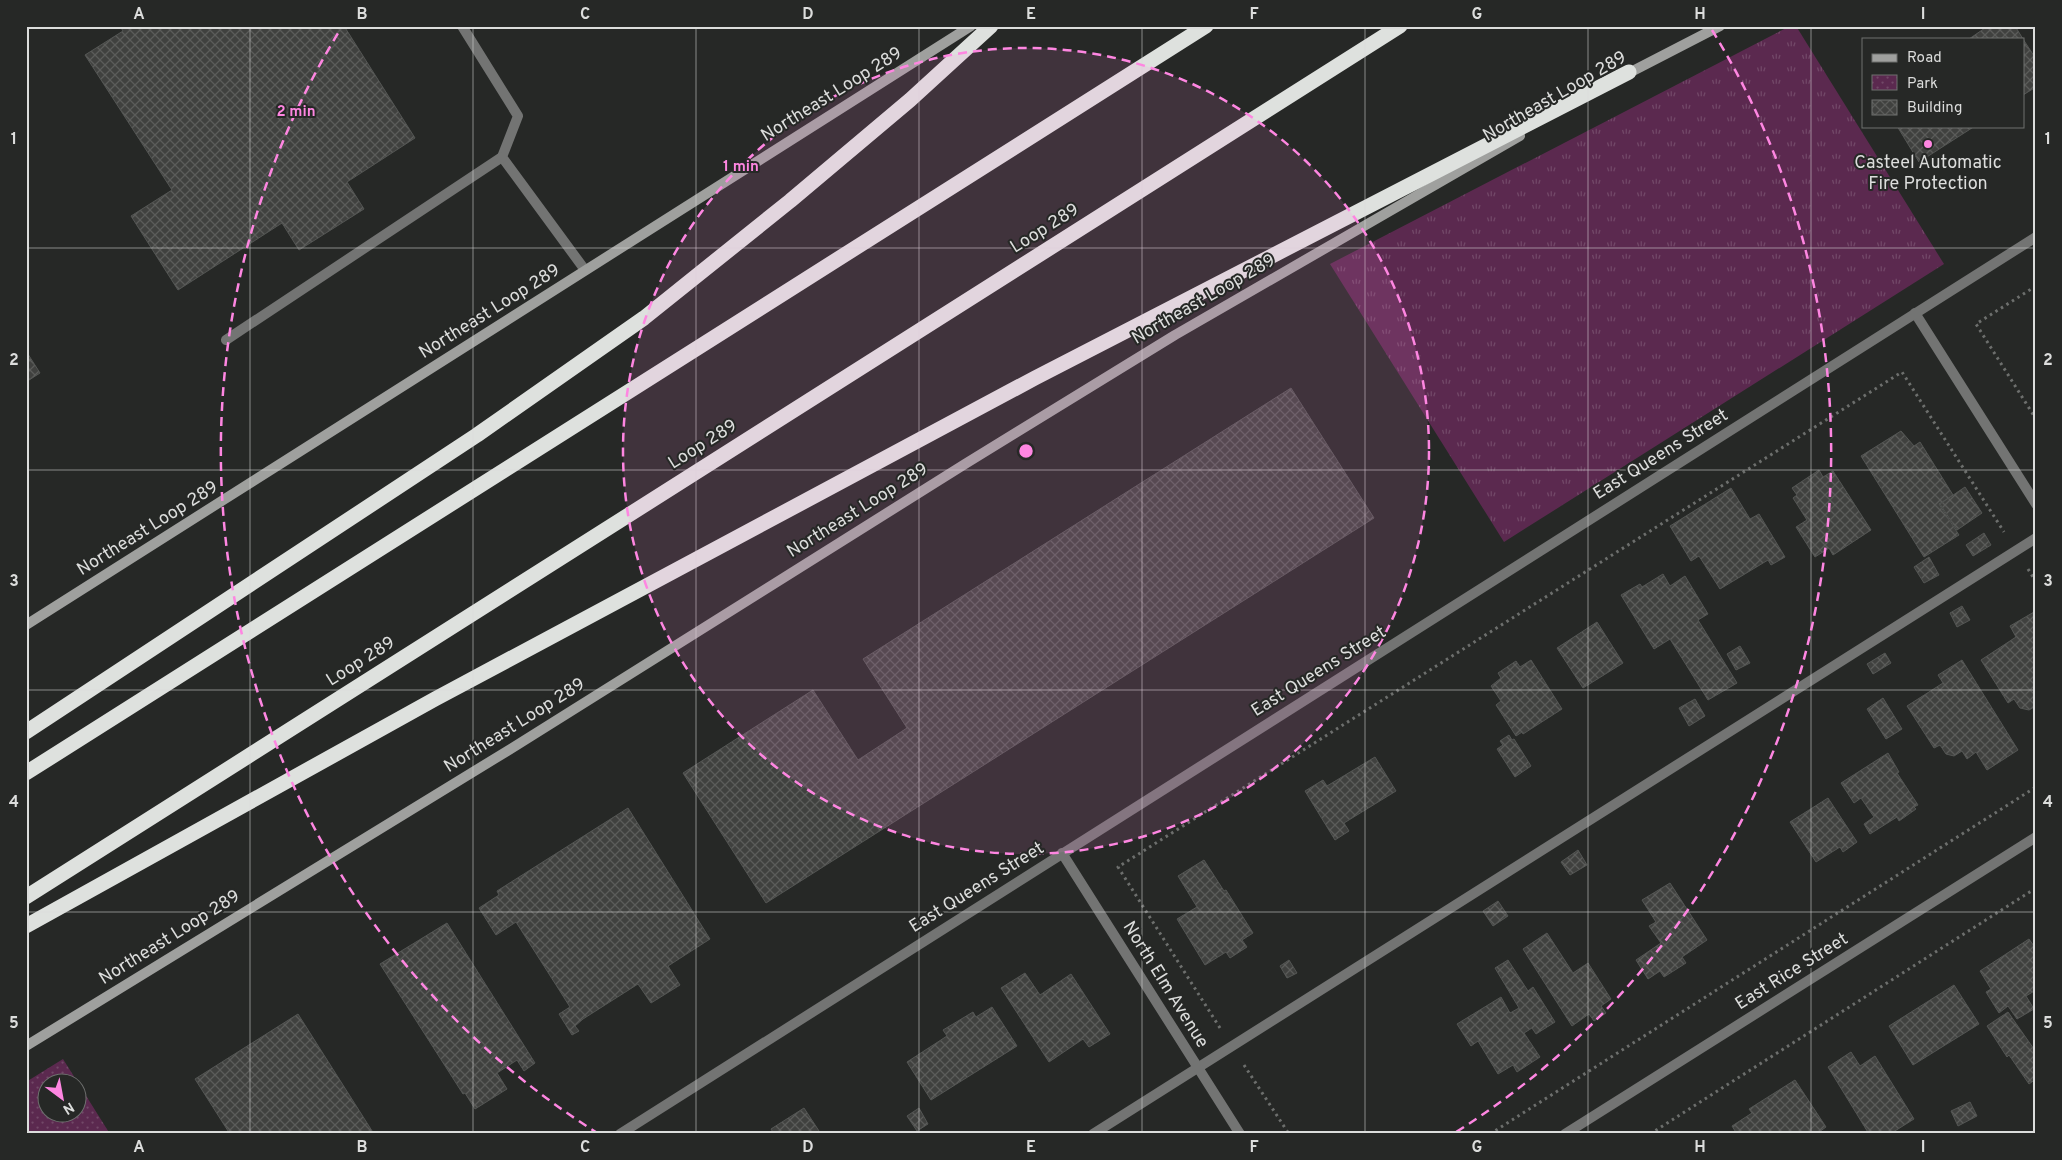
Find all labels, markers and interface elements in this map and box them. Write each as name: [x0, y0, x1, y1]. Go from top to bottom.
text: A: [133, 5, 145, 25]
text: B: [356, 5, 368, 25]
text: C: [580, 5, 590, 25]
text: D: [802, 5, 814, 25]
text: E: [1026, 5, 1036, 25]
text: F: [1249, 5, 1259, 25]
text: G: [1472, 5, 1482, 25]
text: H: [1694, 5, 1706, 25]
text: I: [1921, 5, 1925, 25]
legend: [1862, 38, 2024, 128]
street label: Northeast Loop 289: [757, 42, 907, 148]
street label: Northeast Loop 289: [1479, 46, 1631, 148]
text: Road: [1907, 49, 1942, 68]
text: Park: [1907, 75, 1938, 94]
text: Building: [1907, 99, 1962, 118]
text: 2 min: [276, 103, 316, 122]
text: 1: [11, 130, 17, 150]
text: 1: [2045, 130, 2051, 150]
marker: Casteel Automatic Fire Protection: [1922, 138, 1934, 150]
place label: Casteel Automatic Fire Protection: [1854, 152, 2002, 196]
text: 1 min: [723, 158, 759, 177]
street label: Loop 289: [1006, 199, 1084, 259]
street label: Northeast Loop 289: [1128, 249, 1280, 351]
street label: Northeast Loop 289: [415, 259, 565, 365]
text: 2: [9, 351, 19, 371]
text: 2: [2043, 351, 2053, 371]
street label: East Queens Street: [1589, 404, 1733, 506]
street label: Loop 289: [664, 415, 742, 475]
centre of rings: [1017, 442, 1035, 460]
street label: Northeast Loop 289: [783, 458, 933, 564]
street label: Northeast Loop 289: [73, 476, 223, 582]
text: 3: [9, 572, 19, 592]
text: 3: [2043, 572, 2053, 592]
street label: East Queens Street: [1247, 621, 1391, 723]
street label: Loop 289: [322, 632, 400, 692]
street label: Northeast Loop 289: [440, 673, 590, 779]
text: 4: [9, 793, 19, 813]
text: 4: [2043, 793, 2053, 813]
street label: East Queens Street: [905, 837, 1049, 939]
street label: Northeast Loop 289: [95, 885, 245, 991]
street label: North Elm Avenue: [1117, 917, 1213, 1053]
street label: East Rice Street: [1731, 928, 1853, 1016]
text: 5: [9, 1014, 19, 1034]
text: 5: [2043, 1014, 2053, 1034]
north arrow: [38, 1072, 88, 1122]
text: N: [59, 1098, 77, 1118]
text: A: [133, 1138, 145, 1158]
text: B: [356, 1138, 368, 1158]
text: C: [580, 1138, 590, 1158]
text: D: [802, 1138, 814, 1158]
text: E: [1026, 1138, 1036, 1158]
text: F: [1249, 1138, 1259, 1158]
text: G: [1472, 1138, 1482, 1158]
text: H: [1694, 1138, 1706, 1158]
text: I: [1921, 1138, 1925, 1158]

